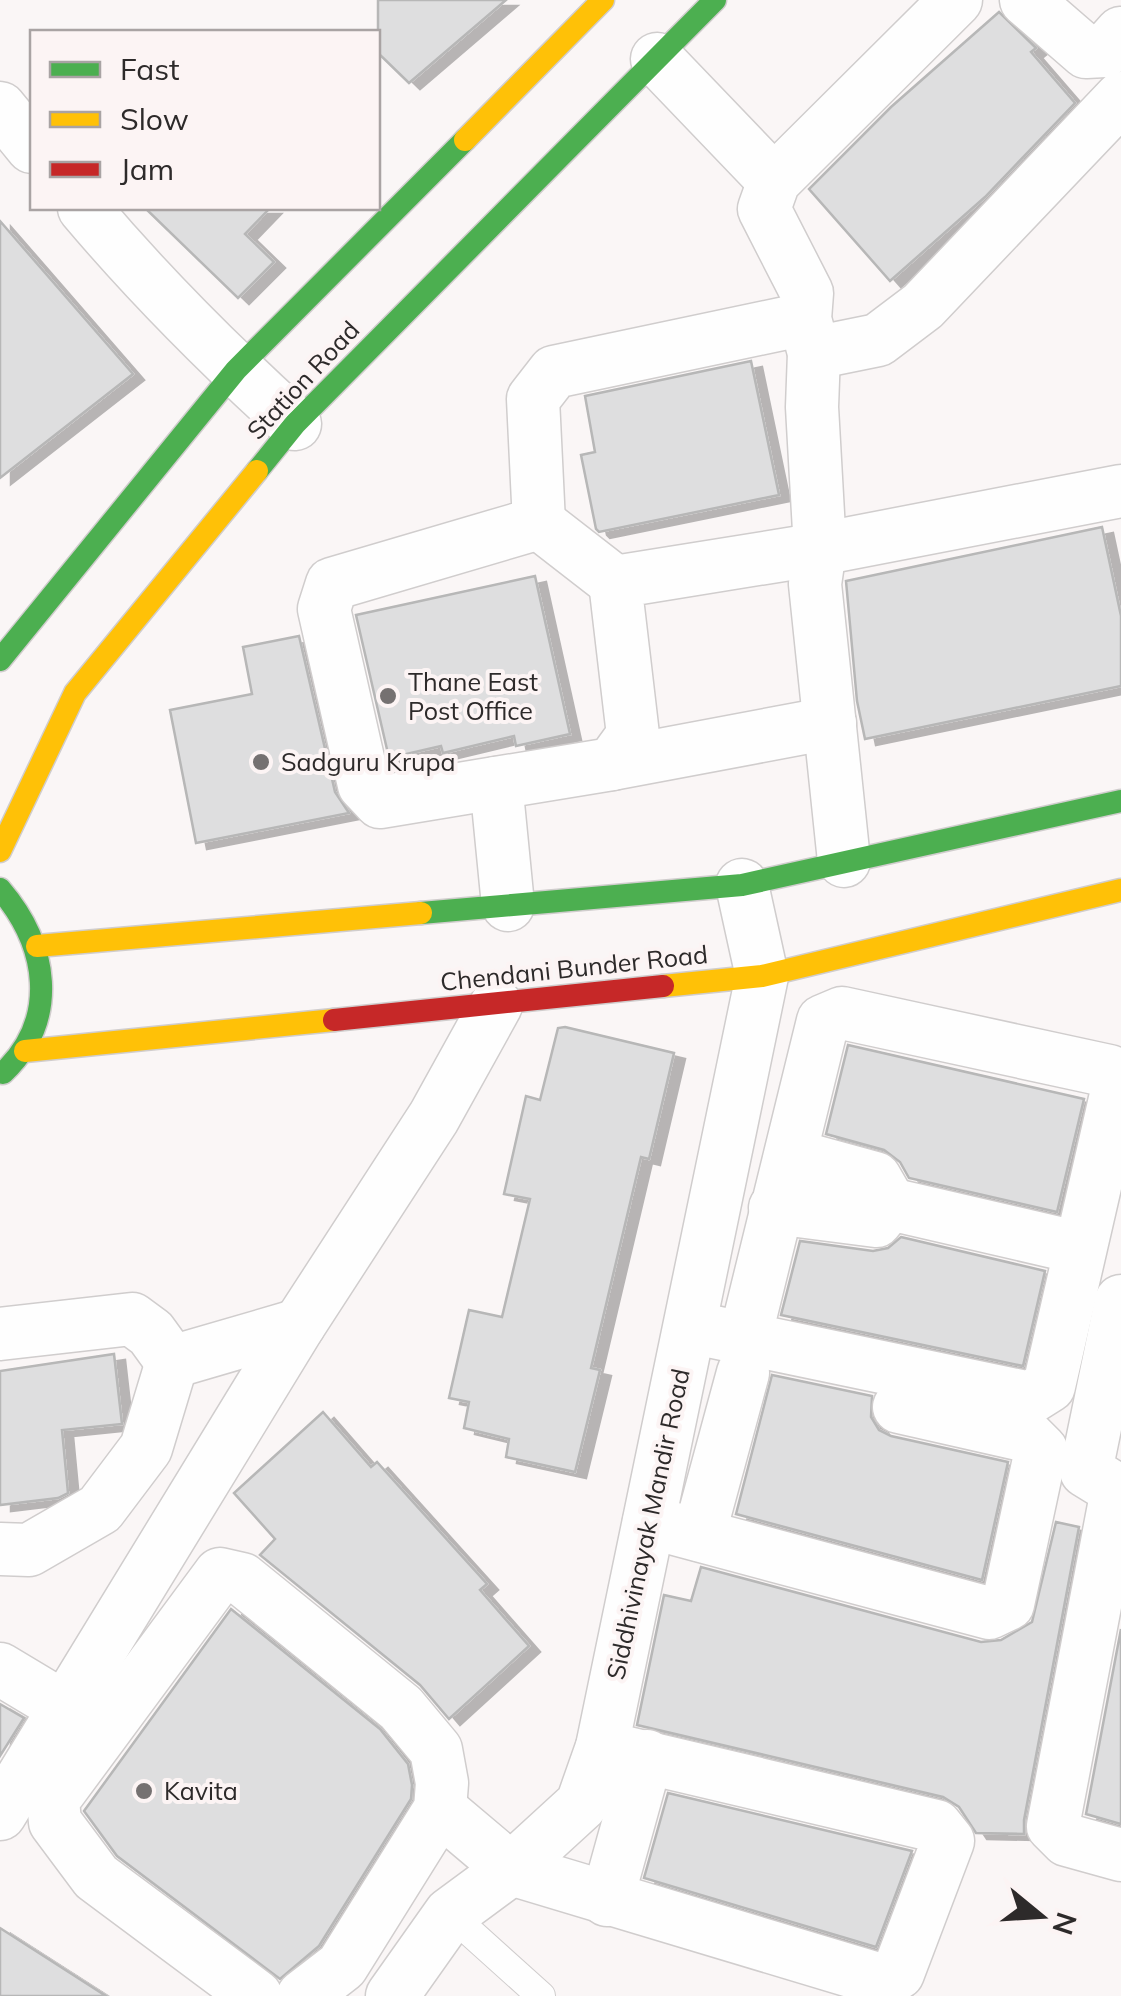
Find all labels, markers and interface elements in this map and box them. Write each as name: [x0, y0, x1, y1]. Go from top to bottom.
legend: [30, 30, 380, 210]
text: Fast: [120, 50, 180, 88]
text: Slow: [120, 100, 189, 138]
text: Jam: [120, 150, 174, 188]
street label: Station Road: [240, 314, 365, 445]
place label: Thane East Post Office: [408, 666, 538, 726]
marker: Thane East Post Office: [377, 685, 399, 707]
place label: Sadguru Krupa: [281, 746, 455, 777]
marker: Sadguru Krupa: [250, 751, 272, 773]
street label: Chendani Bunder Road: [439, 938, 709, 997]
street label: Siddhivinayak Mandir Road: [599, 1366, 696, 1682]
place label: Kavita: [164, 1775, 238, 1806]
marker: Kavita: [133, 1780, 155, 1802]
north arrow: [991, 1866, 1091, 1966]
text: N: [1045, 1908, 1085, 1939]

